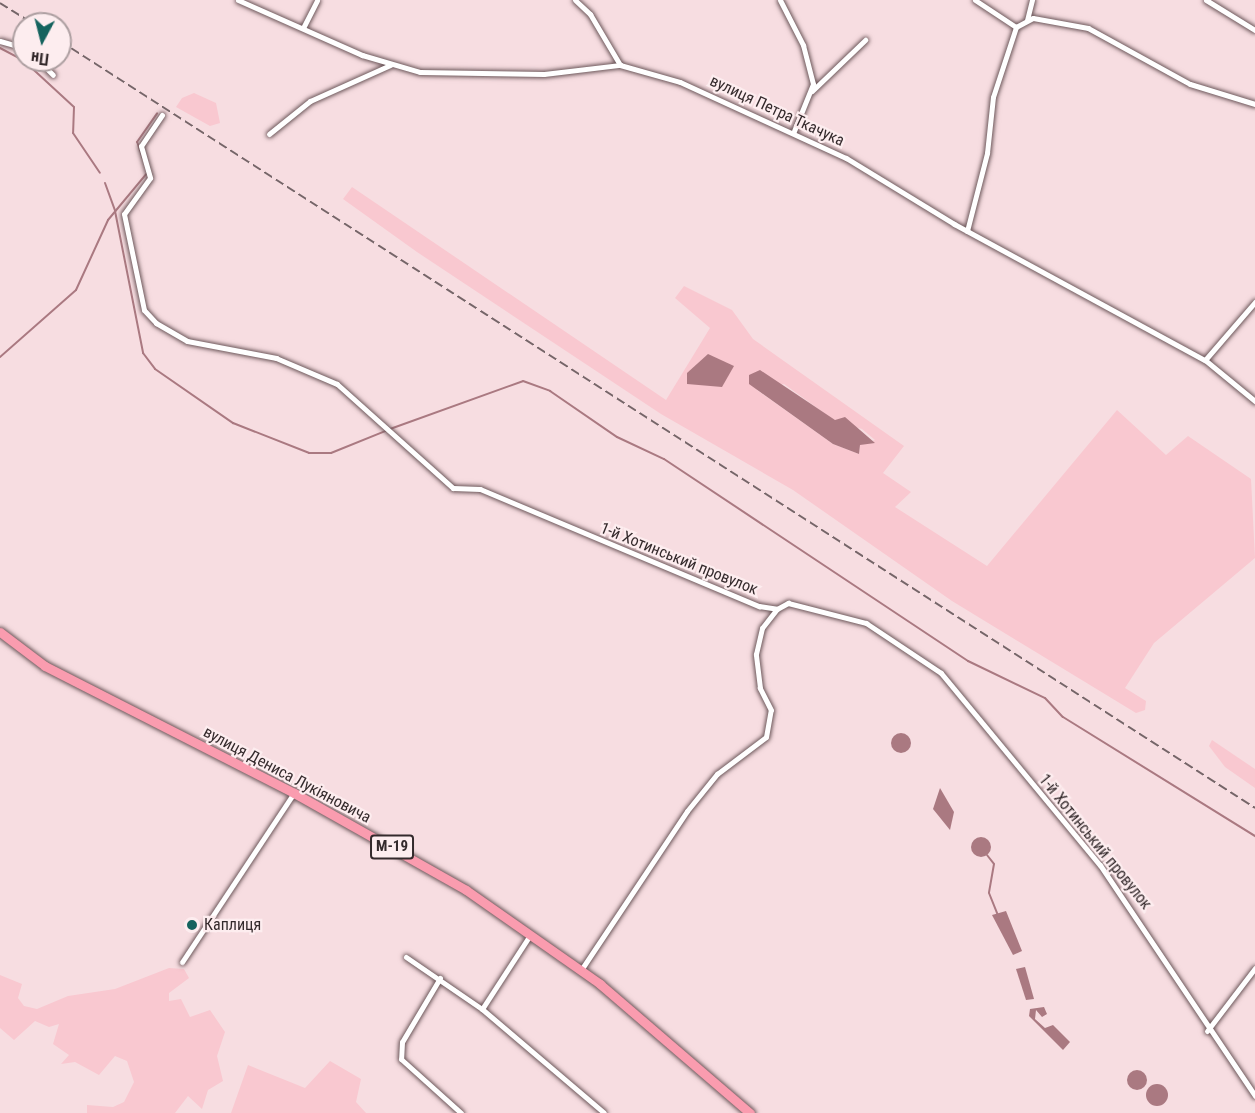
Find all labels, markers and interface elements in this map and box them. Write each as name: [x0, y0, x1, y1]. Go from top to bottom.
north arrow: [12, 12, 72, 72]
text: Пн: [30, 48, 50, 69]
street label: вулиця Петра Ткачука: [707, 71, 847, 151]
street label: 1-й Хотинський провулок: [597, 519, 761, 599]
street label: вулиця Дениса Лукіяновича: [200, 723, 374, 827]
street label: 1-й Хотинський провулок: [1035, 771, 1155, 913]
road number: М-19: [370, 835, 414, 859]
place label: Каплиця: [204, 915, 261, 935]
marker: Каплиця: [185, 918, 199, 932]

